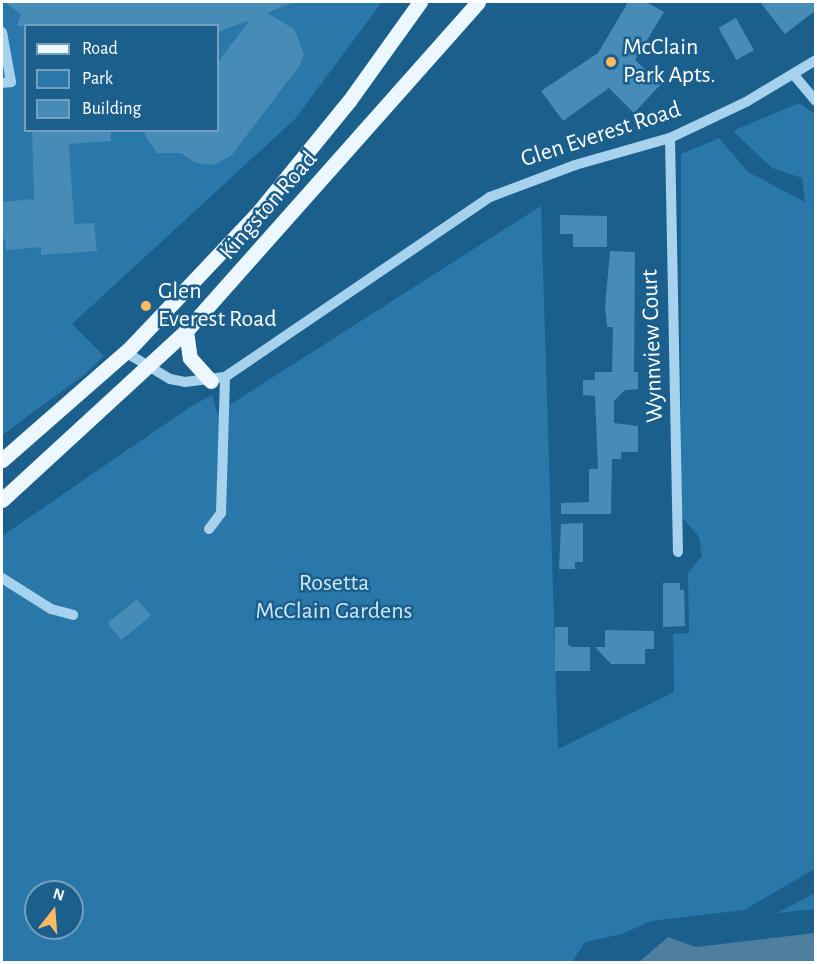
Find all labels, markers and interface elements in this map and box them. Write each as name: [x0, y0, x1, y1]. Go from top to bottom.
legend: [24, 24, 219, 132]
place label: McClain Park Apts.: [623, 34, 716, 90]
text: Road: [82, 40, 118, 58]
marker: McClain Park Apts.: [604, 55, 618, 69]
text: Park: [82, 70, 113, 88]
street label: Glen Everest Road: [518, 96, 684, 174]
text: Building: [82, 100, 141, 118]
street label: Kingston Road: [214, 146, 324, 266]
street label: Wynnview Court: [636, 269, 670, 423]
place label: Glen Everest Road: [158, 278, 277, 334]
marker: Glen Everest Road: [139, 299, 153, 313]
park label: Rosetta McClain Gardens: [256, 570, 412, 626]
north arrow: [24, 880, 84, 940]
text: N: [51, 885, 66, 904]

